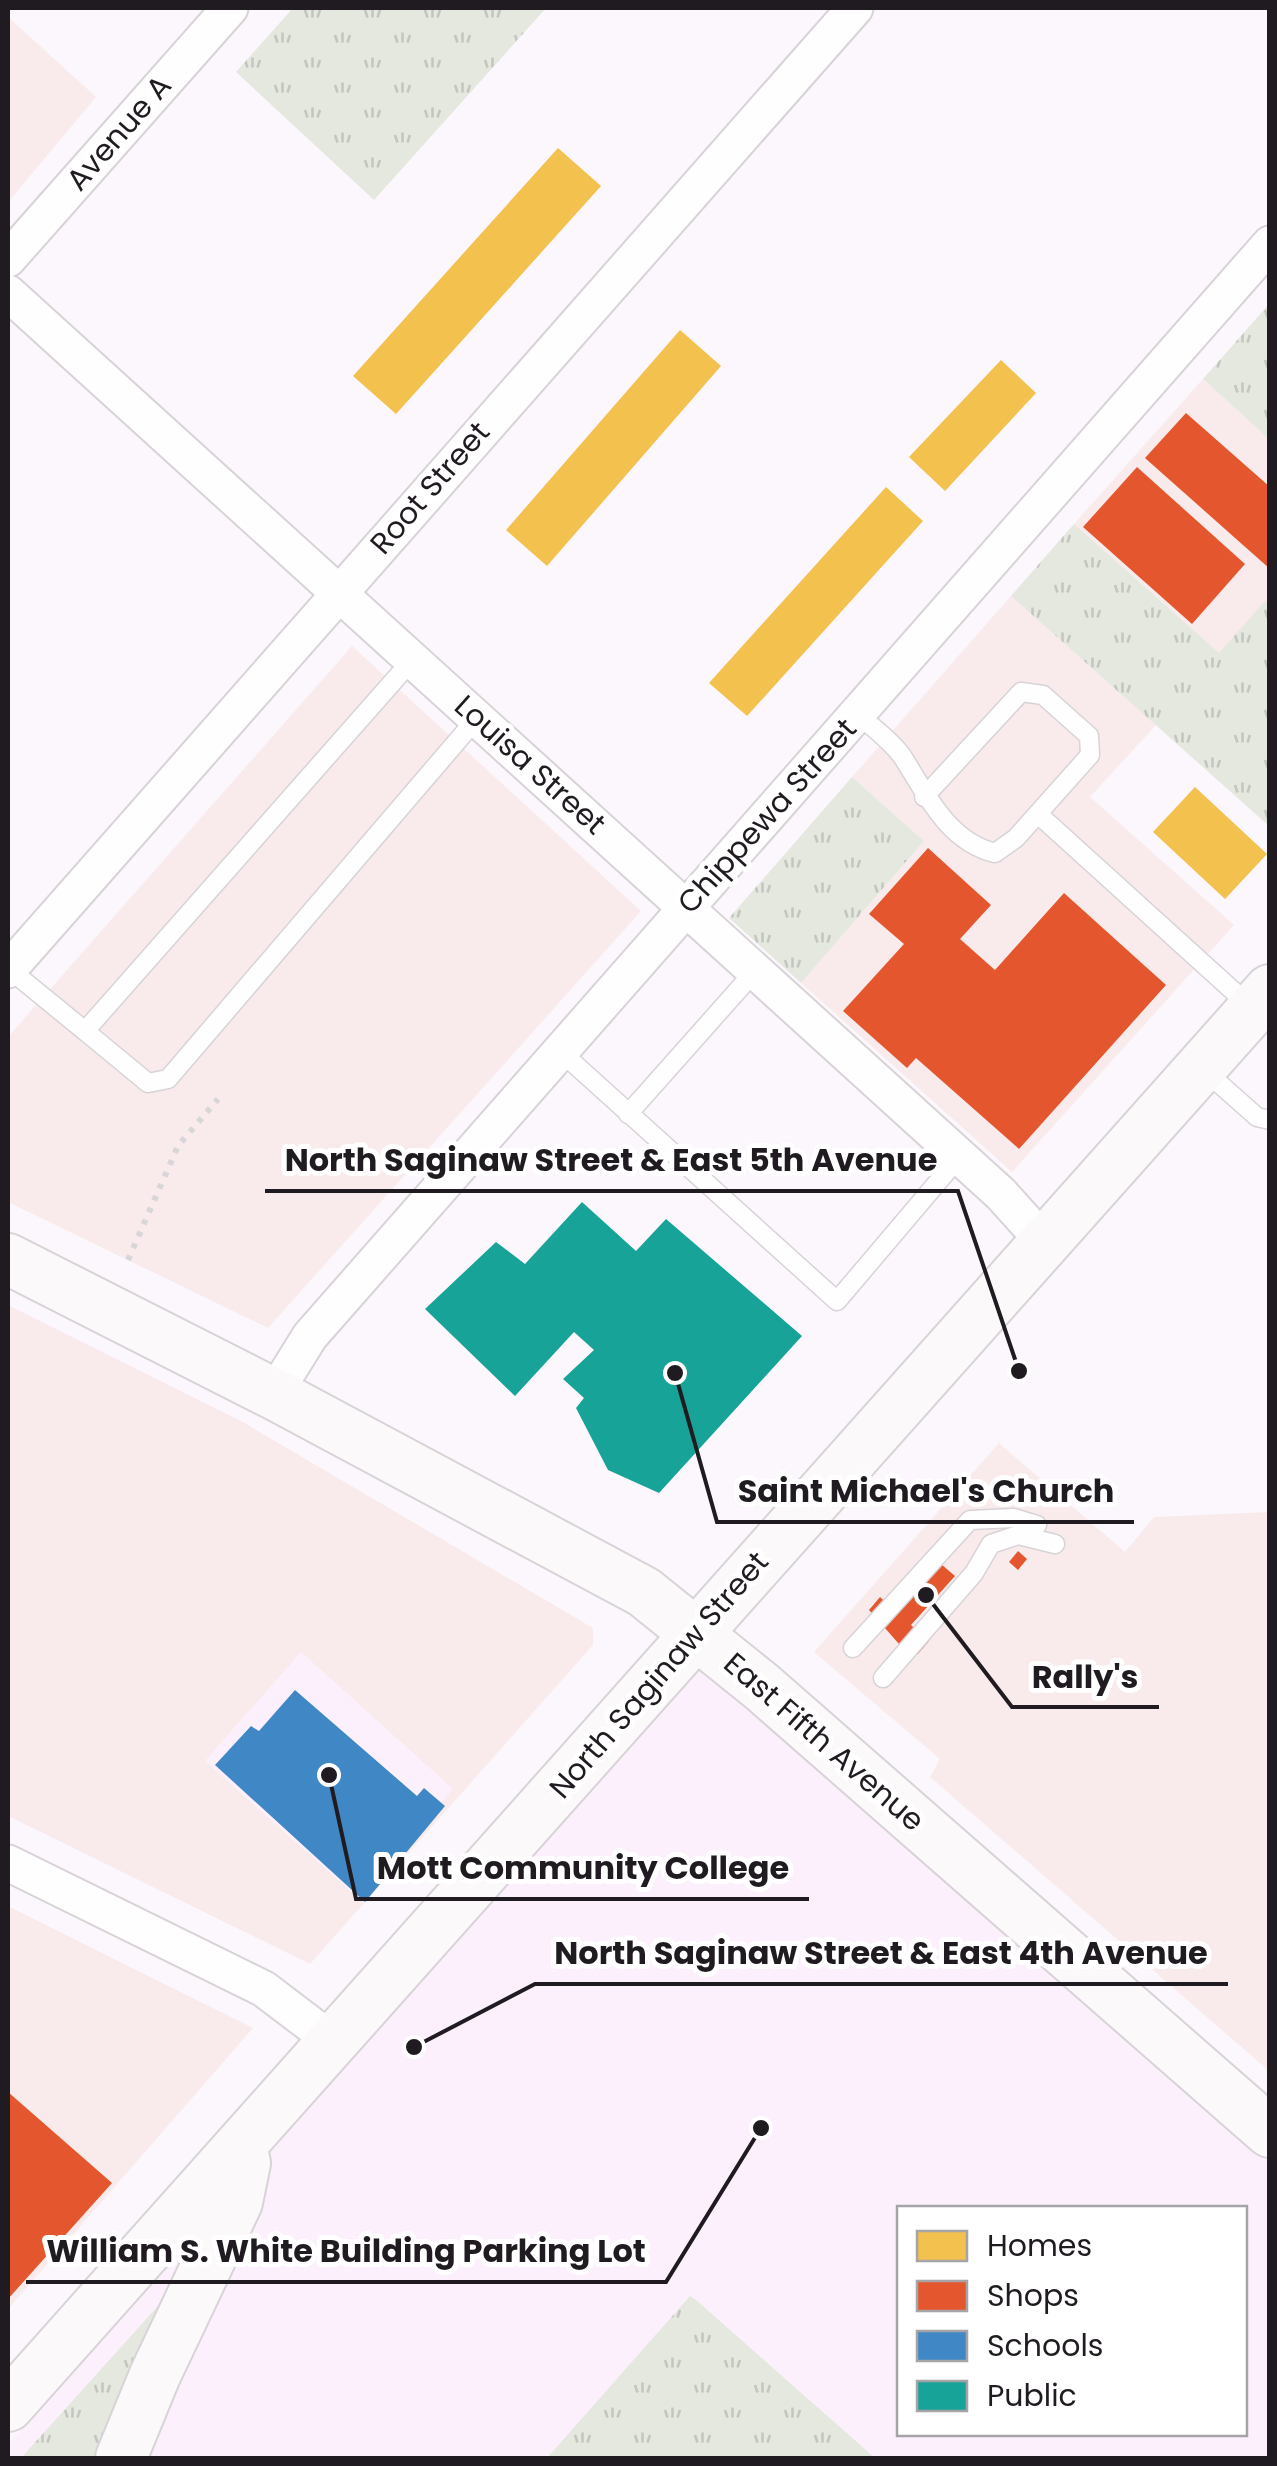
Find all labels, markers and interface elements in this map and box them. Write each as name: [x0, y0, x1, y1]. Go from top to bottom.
street label: Avenue A: [56, 65, 181, 200]
street label: Root Street: [360, 412, 499, 563]
street label: Louisa Street: [445, 685, 616, 844]
street label: Chippewa Street: [667, 709, 866, 923]
callout: North Saginaw Street & East 5th Avenue: [265, 1129, 958, 1191]
text: North Saginaw Street & East 5th Avenue: [285, 1137, 937, 1182]
callout: Saint Michael's Church: [717, 1460, 1134, 1522]
text: Saint Michael's Church: [738, 1468, 1114, 1513]
street label: North Saginaw Street: [539, 1542, 778, 1808]
street label: East Fifth Avenue: [715, 1642, 934, 1841]
callout: Rally's: [1012, 1645, 1159, 1707]
text: Rally's: [1032, 1654, 1138, 1699]
callout: Mott Community College: [356, 1837, 809, 1899]
text: Mott Community College: [377, 1845, 789, 1890]
callout: North Saginaw Street & East 4th Avenue: [535, 1922, 1228, 1984]
text: North Saginaw Street & East 4th Avenue: [554, 1930, 1208, 1975]
legend: [897, 2206, 1247, 2436]
callout: William S. White Building Parking Lot: [26, 2220, 666, 2282]
text: Homes: [987, 2224, 1092, 2267]
text: William S. White Building Parking Lot: [46, 2228, 646, 2273]
text: Shops: [987, 2274, 1079, 2317]
text: Schools: [987, 2324, 1103, 2367]
text: Public: [987, 2374, 1077, 2417]

